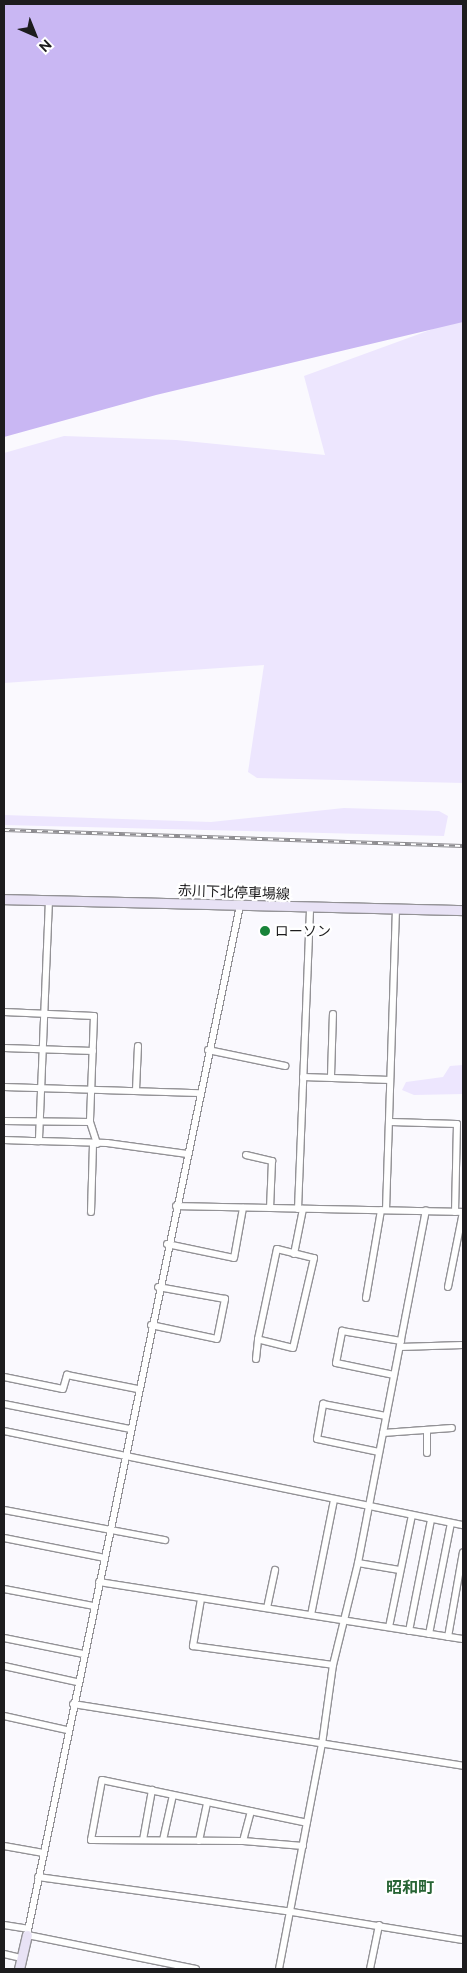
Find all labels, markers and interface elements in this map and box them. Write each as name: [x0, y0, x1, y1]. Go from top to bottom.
north arrow: [10, 10, 60, 60]
text: N: [36, 36, 55, 55]
street label: 赤川下北停車場線: [178, 882, 290, 902]
place label: ローソン: [275, 923, 331, 939]
marker: ローソン: [259, 925, 271, 937]
district label: 昭和町: [386, 1878, 434, 1898]

